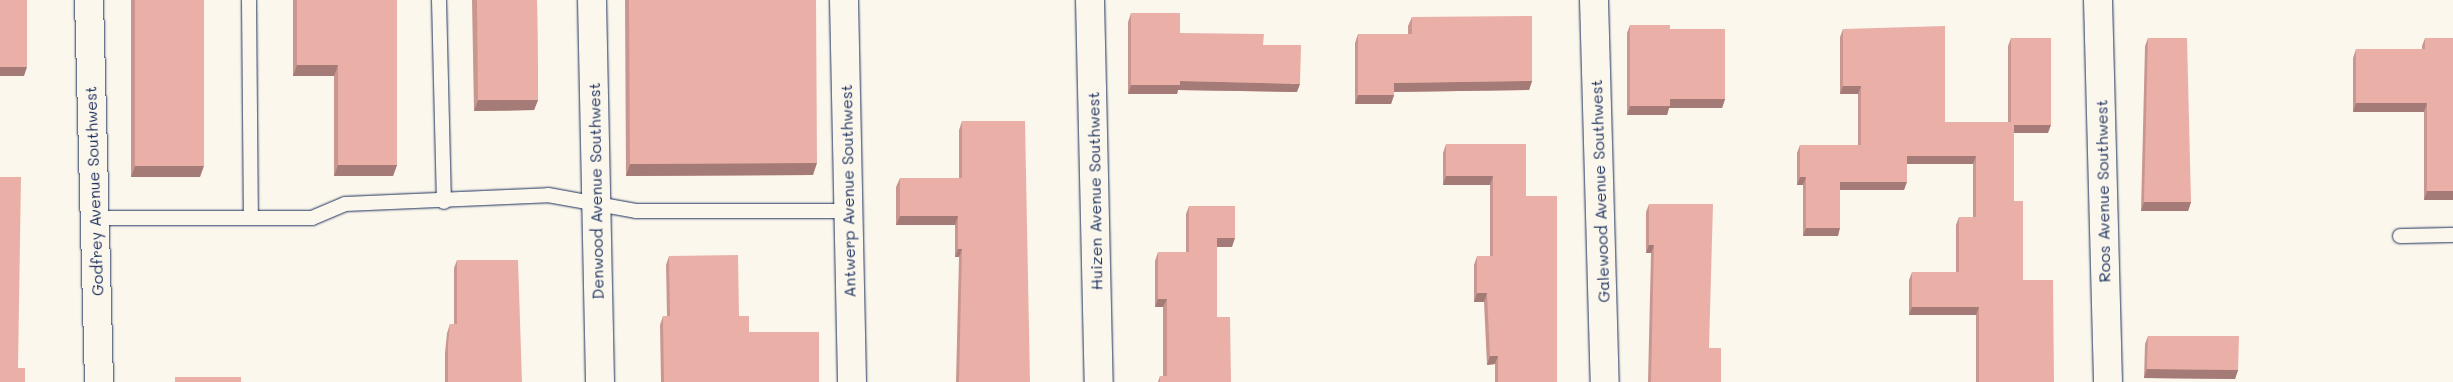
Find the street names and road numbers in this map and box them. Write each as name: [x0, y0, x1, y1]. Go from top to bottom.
street label: Galewood Avenue Southwest: [1587, 79, 1613, 303]
street label: Denwood Avenue Southwest: [585, 82, 607, 300]
street label: Antwerp Avenue Southwest: [837, 84, 859, 298]
street label: Godfrey Avenue Southwest: [81, 86, 107, 296]
street label: Huizen Avenue Southwest: [1084, 91, 1106, 291]
street label: Roos Avenue Southwest: [2092, 99, 2114, 283]

